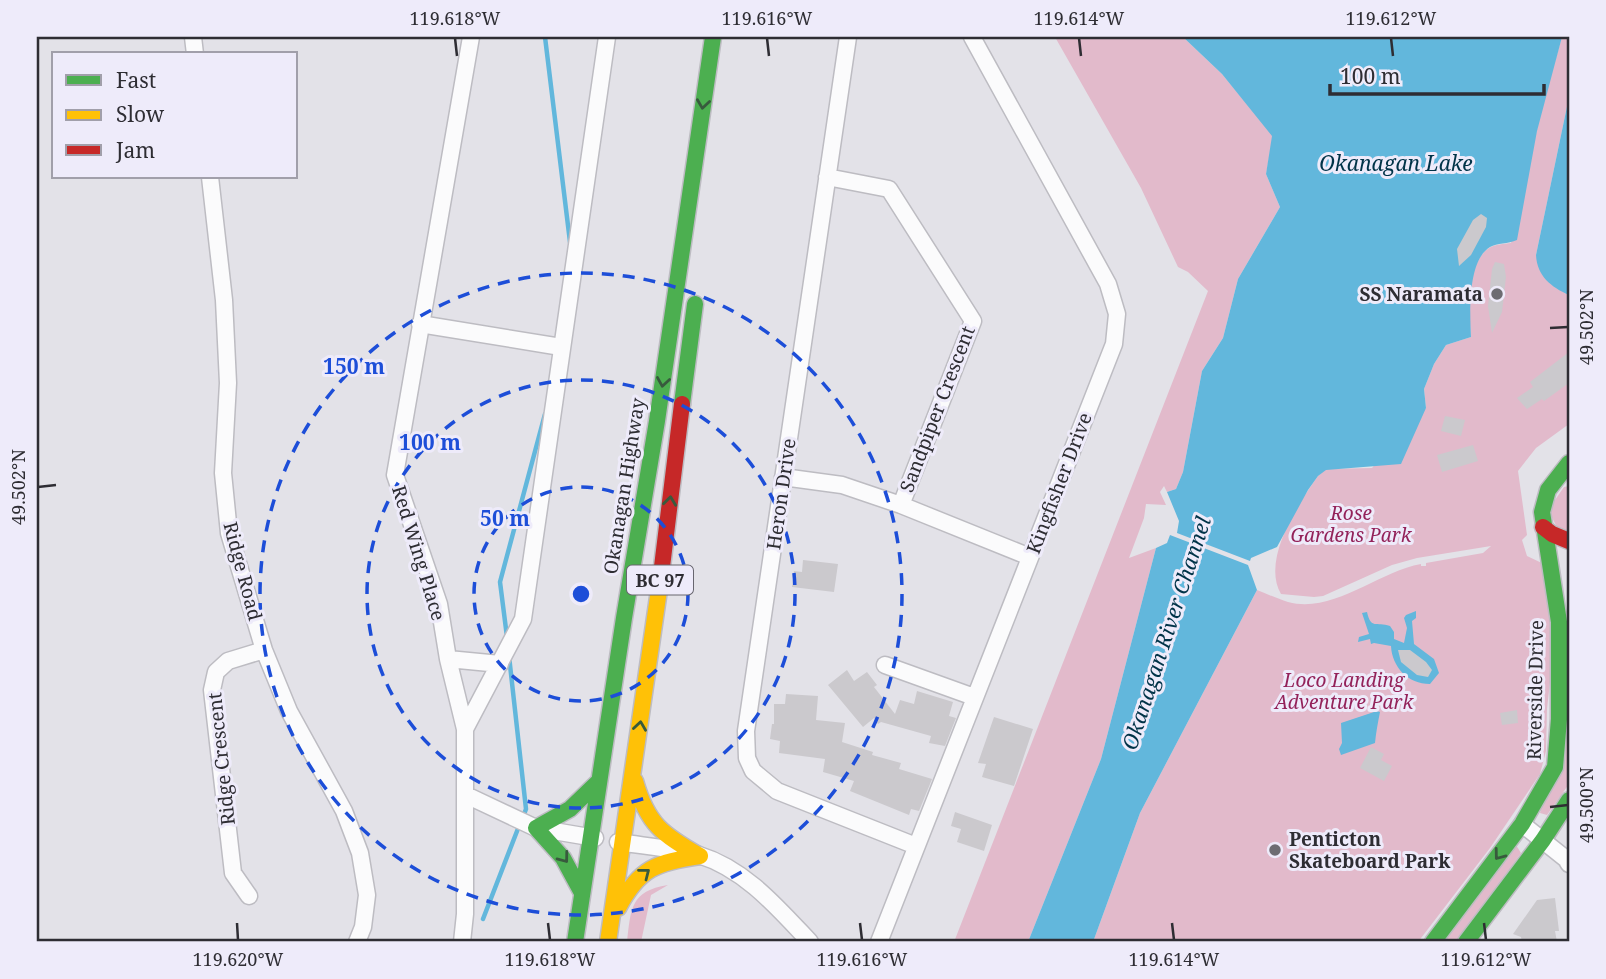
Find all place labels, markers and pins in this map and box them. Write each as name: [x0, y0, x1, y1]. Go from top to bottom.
place label: SS Naramata: [1359, 281, 1483, 307]
marker: SS Naramata: [1489, 286, 1505, 302]
centre of rings: [569, 582, 593, 606]
place label: Penticton Skateboard Park: [1289, 826, 1451, 874]
marker: Penticton Skateboard Park: [1267, 842, 1283, 858]

